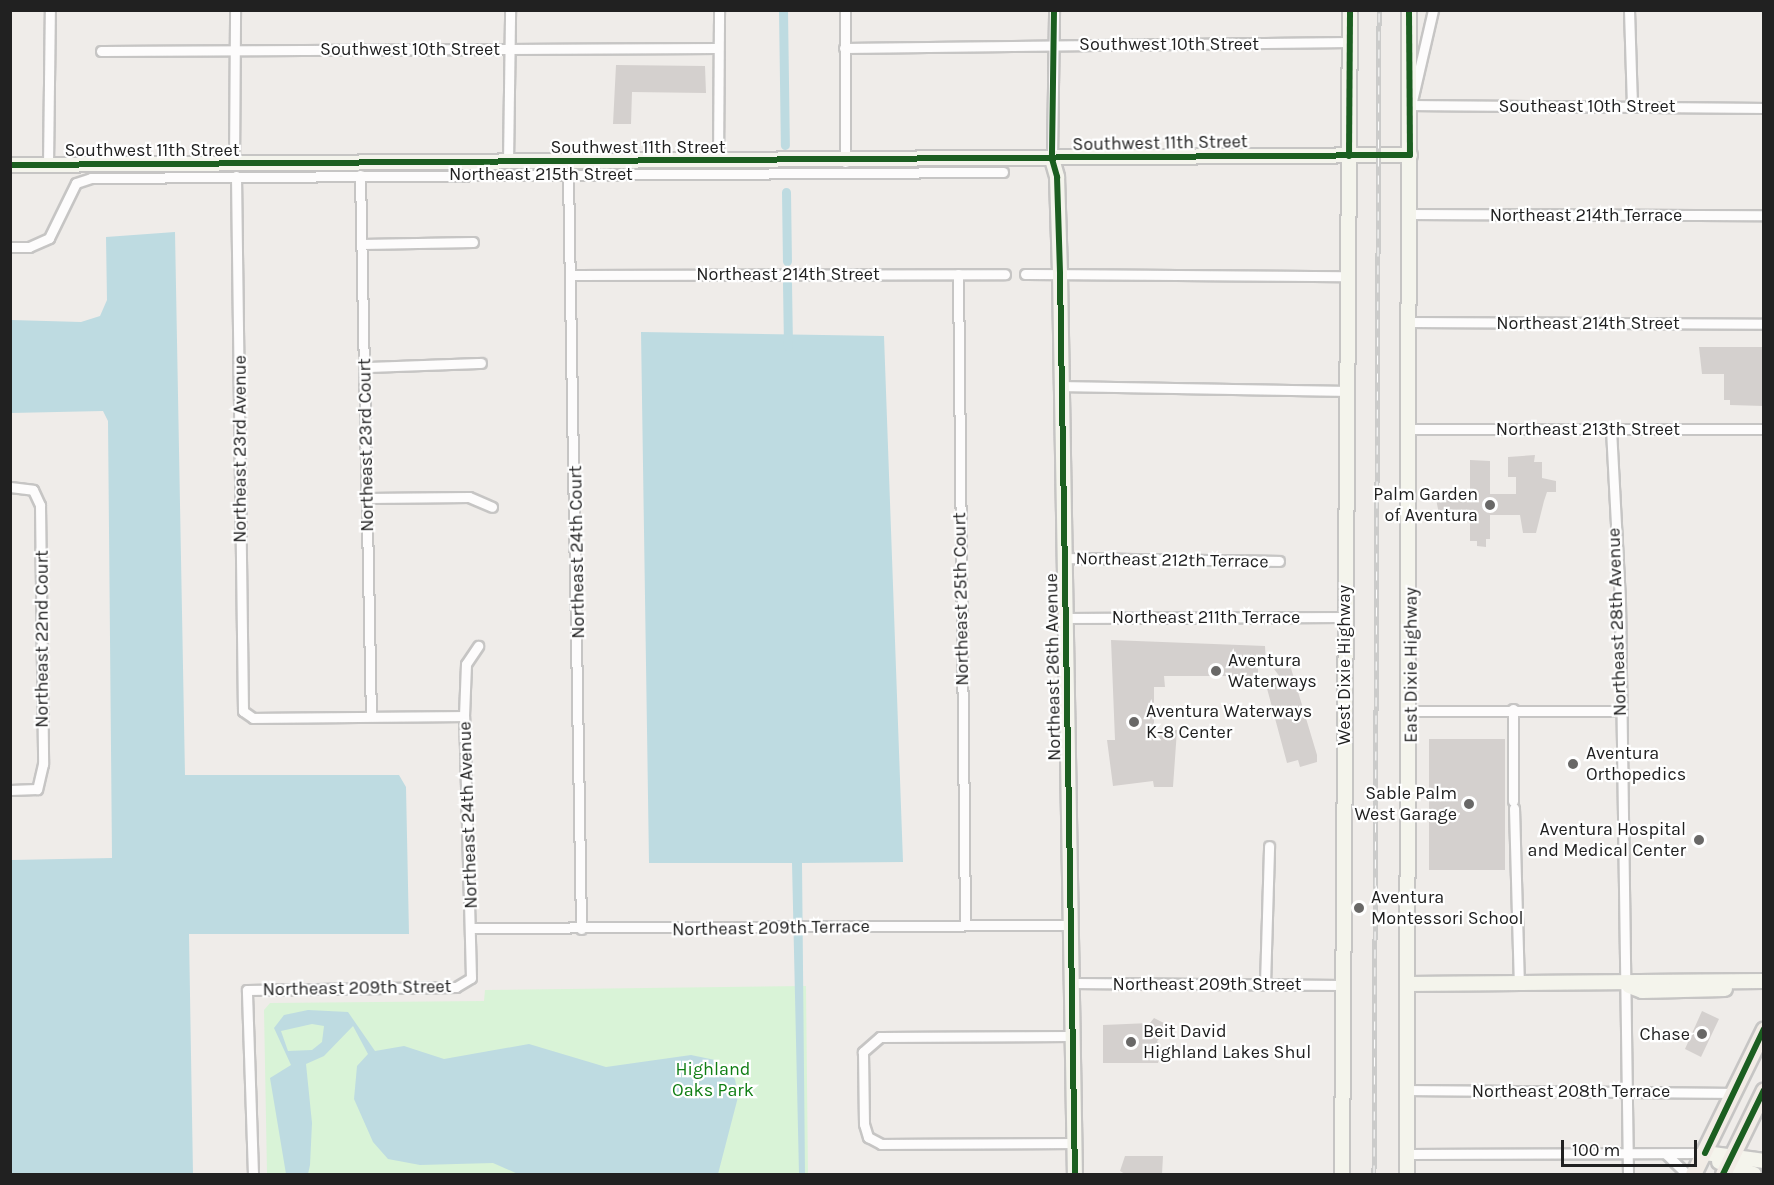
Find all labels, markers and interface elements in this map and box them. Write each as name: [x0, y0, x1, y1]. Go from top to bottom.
street label: Southwest 10th Street: [1079, 33, 1259, 55]
street label: Southwest 10th Street: [320, 38, 500, 60]
street label: Southeast 10th Street: [1499, 95, 1675, 117]
street label: Southwest 11th Street: [1072, 131, 1248, 155]
street label: Southwest 11th Street: [550, 136, 726, 158]
street label: Southwest 11th Street: [64, 139, 240, 161]
street label: Northeast 215th Street: [449, 163, 633, 185]
street label: Northeast 214th Terrace: [1490, 204, 1682, 226]
street label: Northeast 214th Street: [696, 263, 880, 285]
street label: Northeast 214th Street: [1496, 312, 1680, 334]
street label: Northeast 23rd Avenue: [229, 355, 251, 543]
street label: Northeast 23rd Court: [354, 358, 378, 532]
street label: Northeast 213th Street: [1496, 418, 1680, 440]
street label: Northeast 24th Court: [565, 465, 589, 639]
place label: Palm Garden of Aventura: [1373, 484, 1478, 526]
marker: Palm Garden of Aventura: [1483, 498, 1497, 512]
street label: Northeast 25th Court: [949, 512, 973, 686]
street label: Northeast 28th Avenue: [1603, 527, 1631, 717]
street label: Northeast 212th Terrace: [1075, 548, 1269, 572]
street label: Northeast 22nd Court: [31, 550, 53, 728]
street label: Northeast 26th Avenue: [1041, 573, 1065, 761]
street label: West Dixie Highway: [1333, 585, 1355, 745]
street label: East Dixie Highway: [1400, 587, 1422, 743]
street label: Northeast 211th Terrace: [1112, 606, 1300, 628]
place label: Aventura Waterways: [1228, 650, 1317, 692]
marker: Aventura Waterways: [1209, 664, 1223, 678]
place label: Aventura Waterways K-8 Center: [1146, 701, 1312, 744]
marker: Aventura Waterways K-8 Center: [1127, 715, 1141, 729]
street label: Northeast 24th Avenue: [454, 721, 482, 909]
place label: Aventura Orthopedics: [1586, 743, 1686, 786]
marker: Aventura Orthopedics: [1564, 755, 1582, 773]
place label: Sable Palm West Garage: [1354, 783, 1457, 826]
marker: Sable Palm West Garage: [1462, 797, 1476, 811]
place label: Aventura Hospital and Medical Center: [1528, 819, 1686, 862]
marker: Aventura Hospital and Medical Center: [1690, 831, 1708, 849]
place label: Aventura Montessori School: [1371, 887, 1524, 930]
marker: Aventura Montessori School: [1352, 901, 1366, 915]
street label: Northeast 209th Terrace: [672, 915, 870, 941]
street label: Northeast 209th Street: [1113, 973, 1301, 995]
street label: Northeast 209th Street: [262, 976, 452, 1000]
place label: Beit David Highland Lakes Shul: [1143, 1021, 1311, 1064]
place label: Chase: [1639, 1023, 1690, 1045]
marker: Chase: [1695, 1027, 1709, 1041]
marker: Beit David Highland Lakes Shul: [1124, 1035, 1138, 1049]
park label: Highland Oaks Park: [672, 1059, 754, 1102]
street label: Northeast 208th Terrace: [1472, 1080, 1670, 1102]
scale bar: [1564, 1128, 1700, 1166]
text: 100 m: [1572, 1139, 1620, 1161]

